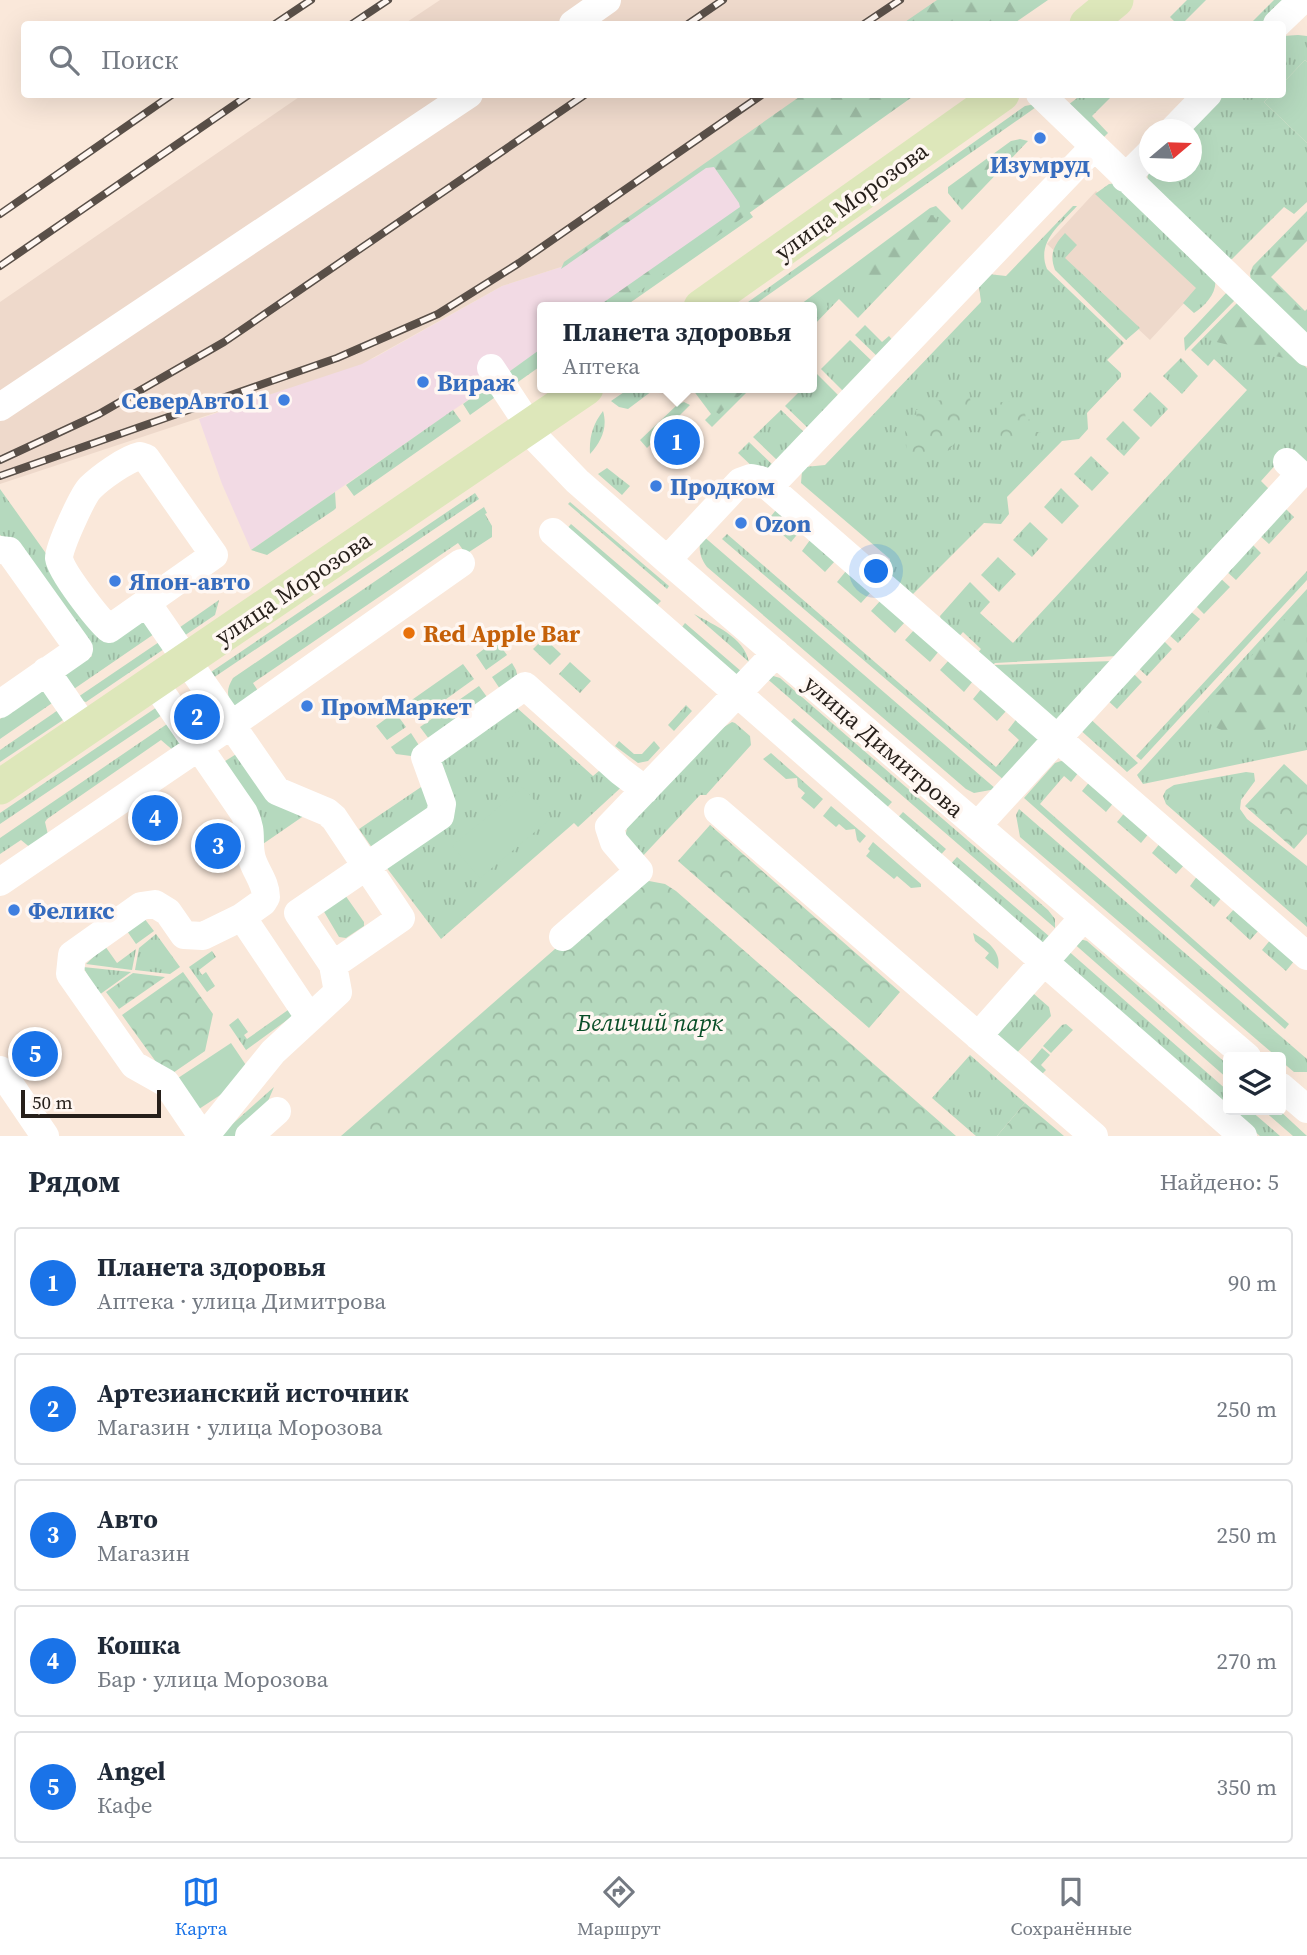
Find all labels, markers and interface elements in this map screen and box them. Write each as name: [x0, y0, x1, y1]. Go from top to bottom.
search box: [21, 21, 1286, 98]
icon: search: [45, 41, 83, 79]
text: Поиск: [101, 42, 178, 78]
north arrow: [1139, 119, 1202, 182]
marker: Изумруд: [1032, 130, 1048, 146]
street label: улица Морозова: [767, 134, 935, 268]
place label: Изумруд: [990, 148, 1090, 181]
popup: [537, 302, 817, 393]
text: Планета здоровья: [563, 314, 791, 350]
text: Аптека: [563, 350, 640, 382]
place label: Вираж: [437, 366, 515, 399]
marker: Вираж: [415, 374, 431, 390]
place label: СеверАвто11: [121, 384, 270, 417]
marker: СеверАвто11: [276, 392, 292, 408]
pin: 1: [654, 416, 700, 468]
place label: Продком: [670, 470, 775, 503]
marker: Продком: [648, 478, 664, 494]
place label: Ozon: [755, 507, 812, 540]
marker: Ozon: [733, 515, 749, 531]
street label: улица Морозова: [208, 523, 379, 653]
your location: [859, 554, 893, 588]
place label: Япон-авто: [129, 565, 250, 598]
marker: Япон-авто: [107, 573, 123, 589]
place label: Red Apple Bar: [423, 617, 581, 650]
marker: Red Apple Bar: [401, 625, 417, 641]
street label: улица Димитрова: [797, 667, 972, 825]
place label: ПромМаркет: [321, 690, 472, 723]
pin: 2: [174, 691, 220, 743]
marker: ПромМаркет: [299, 698, 315, 714]
pin: 4: [132, 792, 178, 844]
pin: 3: [195, 820, 241, 872]
place label: Феликс: [28, 894, 115, 927]
marker: Феликс: [6, 902, 22, 918]
park label: Беличий парк: [576, 1006, 723, 1039]
pin: 5: [12, 1028, 58, 1080]
map controls: [1223, 1052, 1286, 1115]
button: layers: [1223, 1052, 1286, 1115]
scale bar: [21, 1087, 161, 1119]
text: 50 m: [32, 1089, 73, 1115]
text: Рядом: [28, 1161, 120, 1202]
text: Найдено: 5: [1160, 1166, 1279, 1198]
text: Планета здоровья: [97, 1249, 326, 1285]
text: 1: [47, 1267, 59, 1299]
text: 90 m: [1228, 1267, 1277, 1299]
text: Аптека · улица Димитрова: [97, 1285, 386, 1317]
text: Артезианский источник: [97, 1375, 409, 1411]
text: 2: [47, 1393, 59, 1425]
text: 250 m: [1216, 1393, 1277, 1425]
text: Магазин · улица Морозова: [97, 1411, 383, 1443]
text: Авто: [97, 1501, 158, 1537]
text: 3: [47, 1519, 59, 1551]
text: 250 m: [1216, 1519, 1277, 1551]
text: Магазин: [97, 1537, 190, 1569]
text: Кошка: [97, 1627, 180, 1663]
text: 4: [47, 1645, 59, 1677]
text: 270 m: [1216, 1645, 1277, 1677]
text: Бар · улица Морозова: [97, 1663, 328, 1695]
text: Angel: [97, 1753, 166, 1789]
text: 5: [47, 1771, 59, 1803]
text: 350 m: [1216, 1771, 1277, 1803]
text: Кафе: [97, 1789, 152, 1821]
tab: Карта: [175, 1873, 227, 1941]
tab: Маршрут: [577, 1873, 661, 1941]
tab: Сохранённые: [1011, 1873, 1132, 1941]

